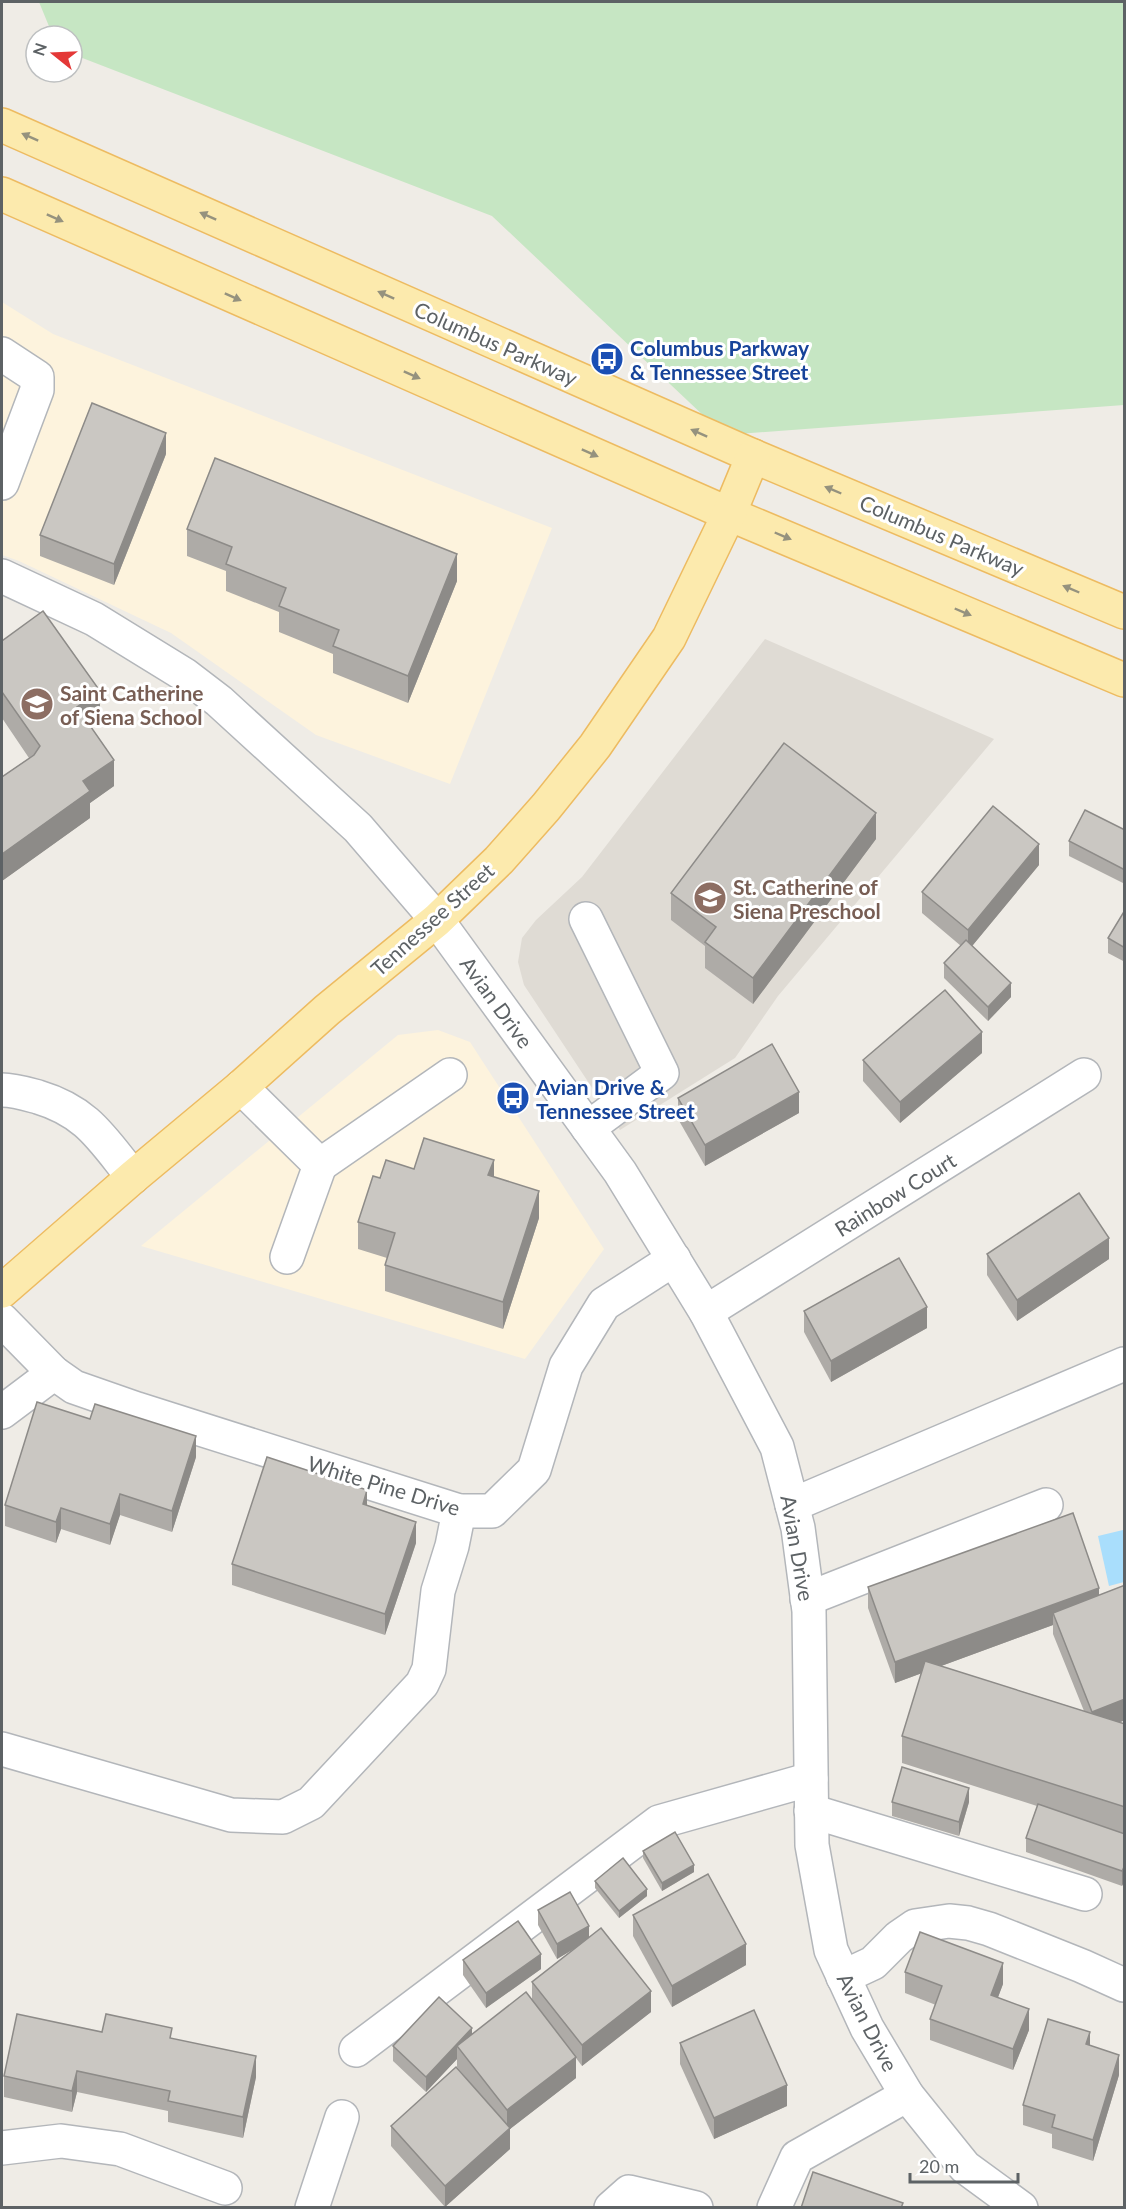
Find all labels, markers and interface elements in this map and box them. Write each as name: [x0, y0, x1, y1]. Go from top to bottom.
north arrow: [24, 24, 84, 84]
text: N: [28, 40, 50, 58]
one-way arrow: [20, 132, 38, 142]
one-way arrow: [199, 211, 217, 220]
one-way arrow: [46, 213, 64, 223]
one-way arrow: [378, 290, 395, 299]
one-way arrow: [224, 293, 242, 302]
street label: Columbus Parkway: [411, 296, 582, 390]
place label: Columbus Parkway & Tennessee Street: [630, 335, 810, 384]
bus stop icon: Columbus Parkway & Tennessee Street: [589, 341, 625, 377]
one-way arrow: [403, 370, 421, 380]
one-way arrow: [691, 428, 708, 437]
one-way arrow: [582, 448, 600, 458]
one-way arrow: [823, 485, 841, 495]
street label: Columbus Parkway: [856, 489, 1028, 581]
one-way arrow: [774, 532, 792, 541]
one-way arrow: [1061, 584, 1079, 594]
one-way arrow: [954, 608, 972, 617]
place label: Saint Catherine of Siena School: [60, 680, 203, 729]
school or university icon: Saint Catherine of Siena School: [19, 686, 55, 722]
street label: Tennessee Street: [365, 857, 499, 981]
place label: St. Catherine of Siena Preschool: [733, 874, 881, 923]
school or university icon: St. Catherine of Siena Preschool: [692, 880, 728, 916]
street label: Avian Drive: [455, 951, 539, 1053]
place label: Avian Drive & Tennessee Street: [535, 1074, 695, 1123]
bus stop icon: Avian Drive & Tennessee Street: [495, 1080, 531, 1116]
street label: Rainbow Court: [830, 1147, 960, 1241]
street label: White Pine Drive: [305, 1450, 463, 1520]
street label: Avian Drive: [776, 1493, 820, 1603]
street label: Avian Drive: [833, 1969, 903, 2075]
scale bar: [910, 2146, 1018, 2184]
text: 20 m: [919, 2155, 959, 2177]

